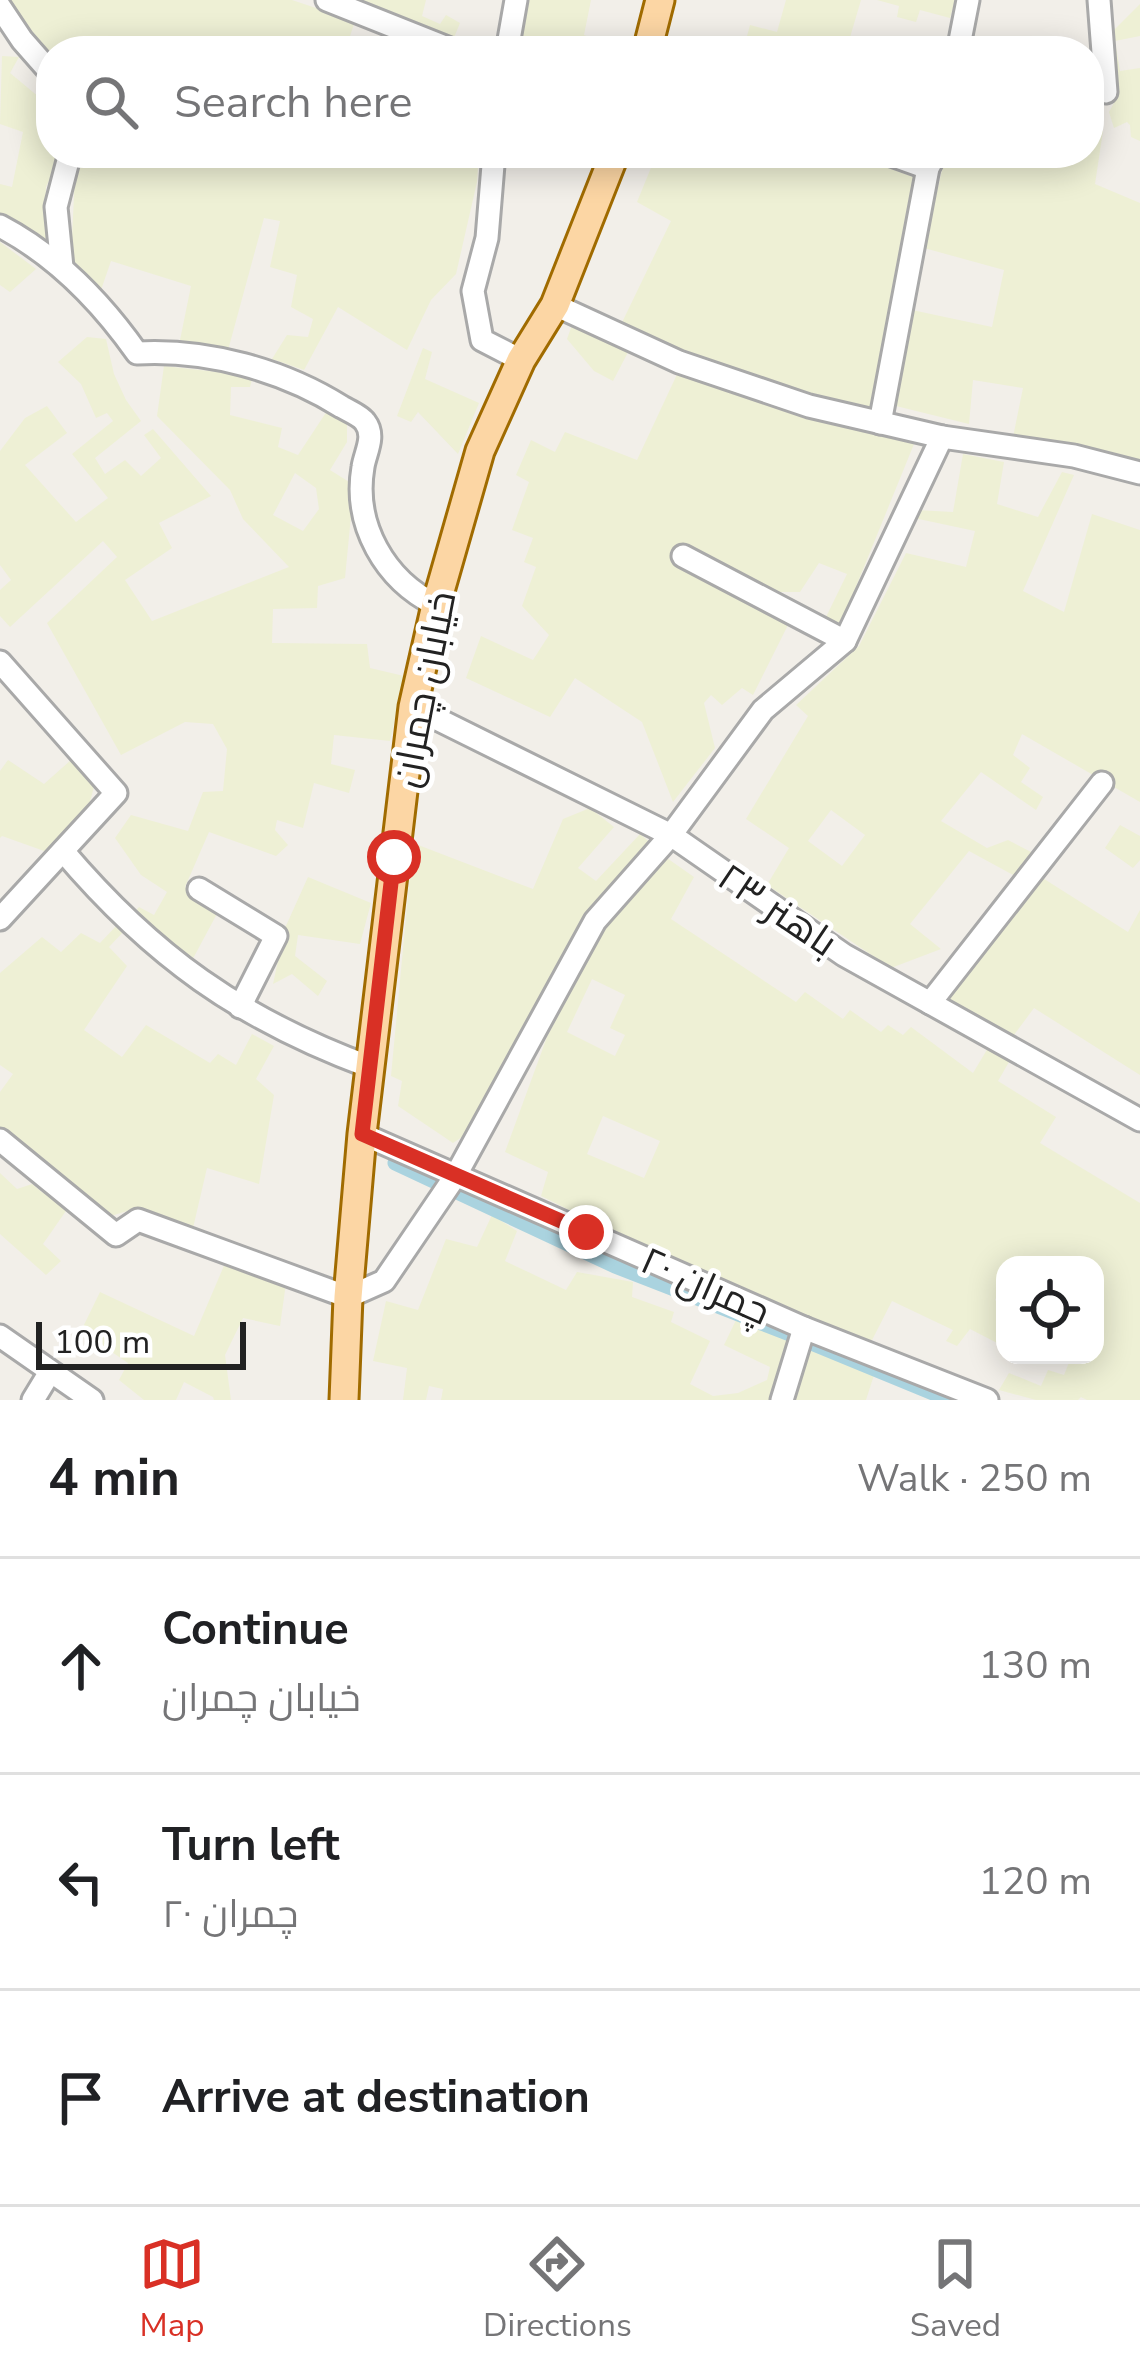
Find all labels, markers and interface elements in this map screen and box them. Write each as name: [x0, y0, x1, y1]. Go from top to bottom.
search box: [36, 36, 1104, 168]
icon: search: [78, 69, 144, 135]
text: Search here: [174, 72, 413, 133]
street label: خیابان چمران: [380, 587, 469, 792]
route start: [367, 830, 421, 884]
street label: باهنر ۲۳: [707, 851, 847, 969]
route end: [559, 1205, 613, 1259]
street label: چمران ۲۰: [632, 1234, 779, 1338]
map controls: [996, 1256, 1104, 1364]
button: locate: [996, 1256, 1104, 1364]
scale bar: [36, 1316, 246, 1369]
text: 100 m: [54, 1320, 150, 1365]
text: 4 min: [48, 1443, 180, 1513]
text: Walk · 250 m: [857, 1452, 1092, 1505]
text: Continue: [162, 1599, 349, 1660]
icon: ahead: [48, 1633, 114, 1699]
text: 130 m: [978, 1639, 1092, 1692]
text: خیابان چمران: [162, 1672, 361, 1725]
text: Turn left: [162, 1815, 340, 1876]
icon: left: [48, 1849, 114, 1915]
text: 120 m: [978, 1855, 1092, 1908]
text: چمران ۲۰: [162, 1888, 298, 1941]
icon: arrive: [48, 2065, 114, 2131]
text: Arrive at destination: [162, 2067, 590, 2128]
tab: Map: [139, 2231, 205, 2348]
tab: Directions: [483, 2231, 632, 2348]
tab: Saved: [910, 2231, 1001, 2348]

